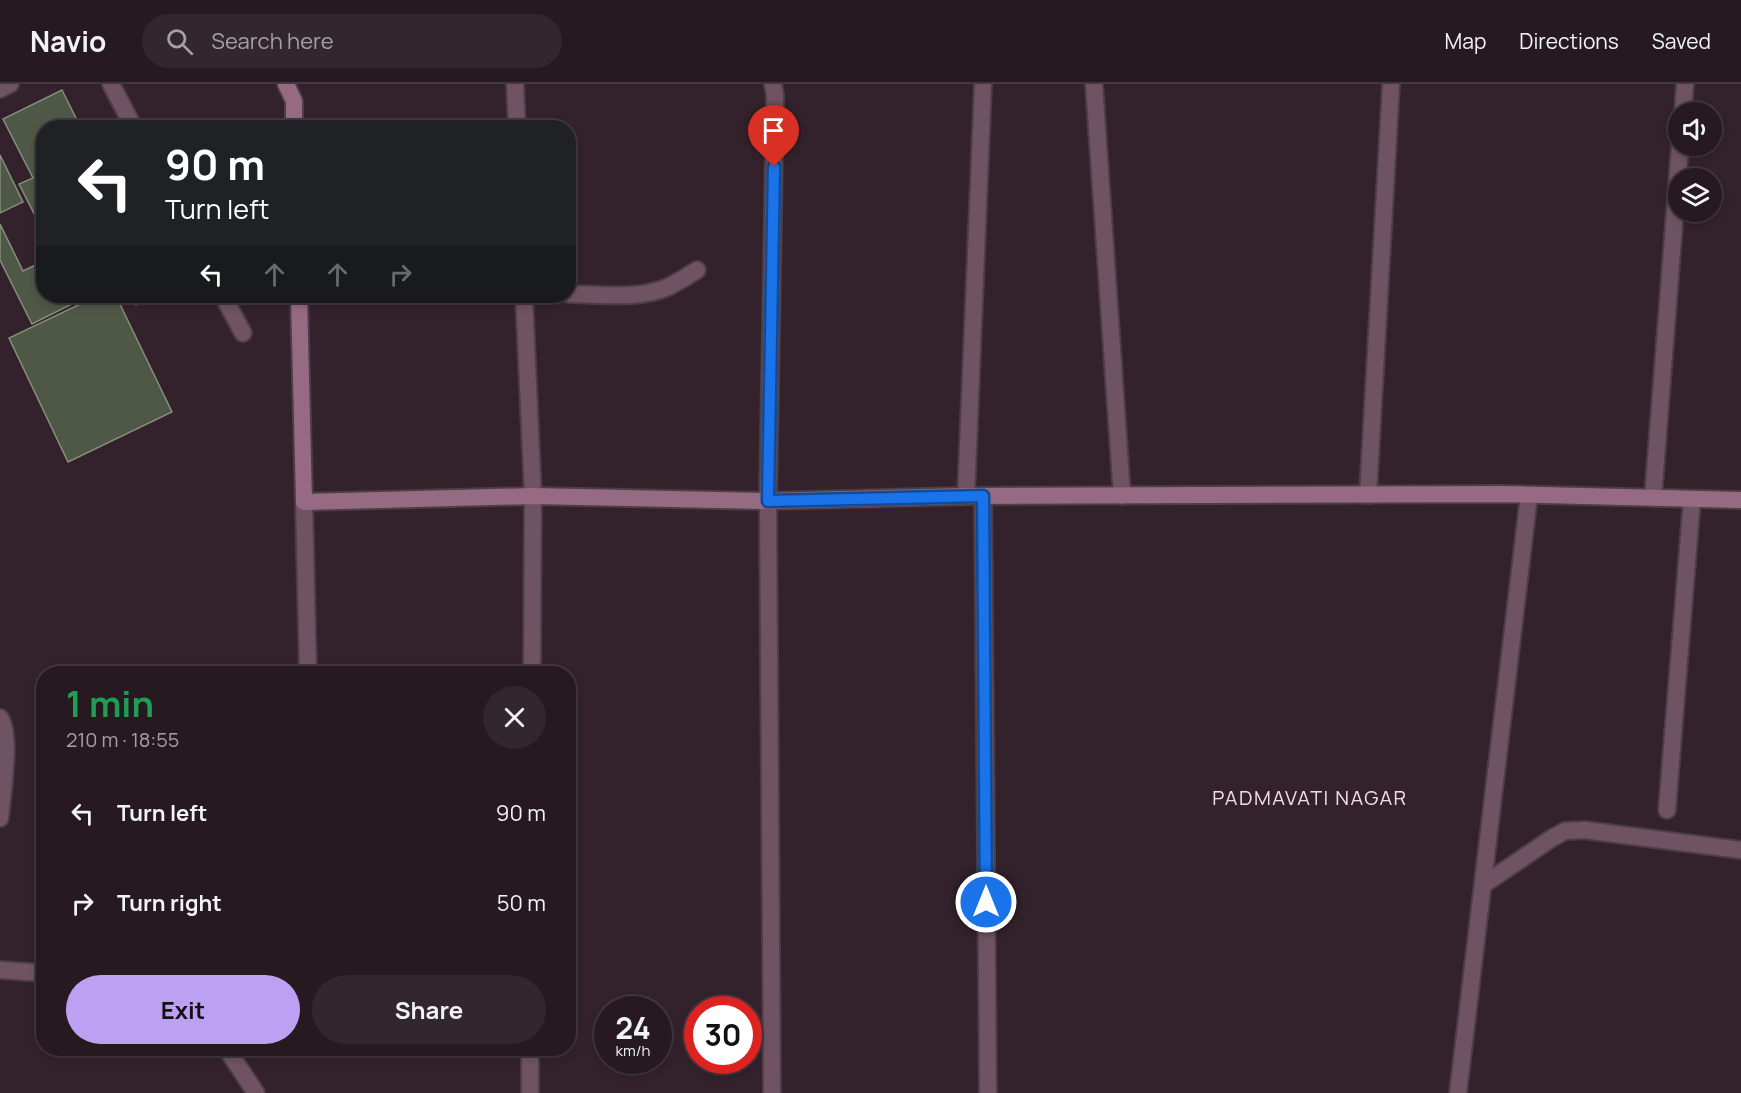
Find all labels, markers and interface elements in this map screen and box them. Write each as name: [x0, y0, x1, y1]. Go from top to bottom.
search box: [142, 14, 562, 68]
text: Navio: [30, 22, 106, 60]
icon: search: [163, 25, 196, 58]
text: Search here: [211, 26, 334, 56]
text: Map: [1445, 27, 1486, 55]
text: Directions: [1519, 27, 1619, 55]
text: Saved: [1652, 27, 1711, 55]
map controls: [1668, 102, 1722, 222]
button: sound: [1668, 102, 1722, 156]
pin: [748, 105, 799, 167]
icon: arrive: [757, 114, 790, 147]
text: 90 m: [165, 135, 265, 193]
icon: left: [66, 144, 144, 222]
button: layers: [1668, 168, 1722, 222]
text: Turn left: [165, 190, 269, 227]
icon: left: [195, 258, 228, 291]
icon: ahead: [258, 258, 291, 291]
icon: ahead: [321, 258, 354, 291]
icon: right: [384, 258, 417, 291]
text: 1 min: [66, 679, 154, 728]
button: close: [483, 686, 546, 749]
text: 210 m · 18:55: [66, 726, 179, 753]
district label: PADMAVATI NAGAR: [1212, 784, 1408, 811]
icon: left: [66, 797, 99, 830]
text: Turn left: [117, 798, 207, 828]
text: 90 m: [496, 798, 546, 828]
position arrow: [954, 870, 1018, 934]
icon: right: [66, 887, 99, 920]
text: Turn right: [117, 888, 222, 918]
text: 50 m: [497, 888, 546, 918]
button: Exit: [66, 975, 300, 1044]
button: Share: [312, 975, 546, 1044]
speed limit sign: 30: [684, 996, 762, 1074]
text: 24: [615, 1007, 651, 1048]
text: km/h: [616, 1040, 650, 1061]

